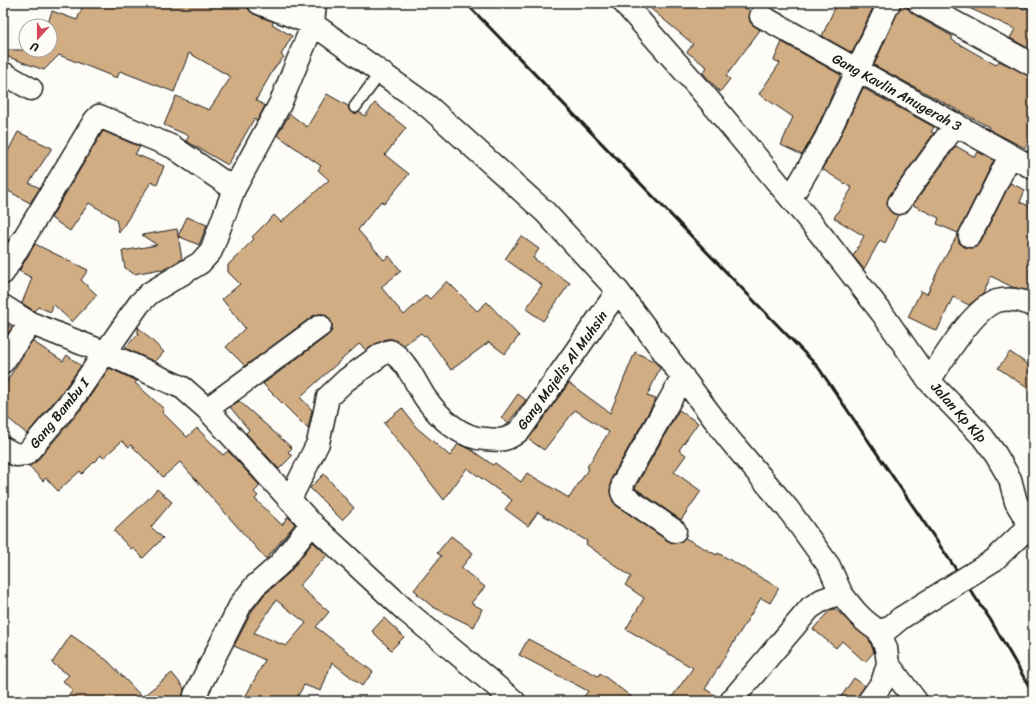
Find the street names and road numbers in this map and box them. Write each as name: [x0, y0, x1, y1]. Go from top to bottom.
street label: Gang Kavlin Anugerah 3: [827, 46, 967, 139]
street label: Gang Majelis Al Muhsin: [510, 305, 615, 435]
street label: Gang Bambu I: [23, 371, 97, 454]
street label: Jalan Kp Klp: [924, 375, 993, 449]

